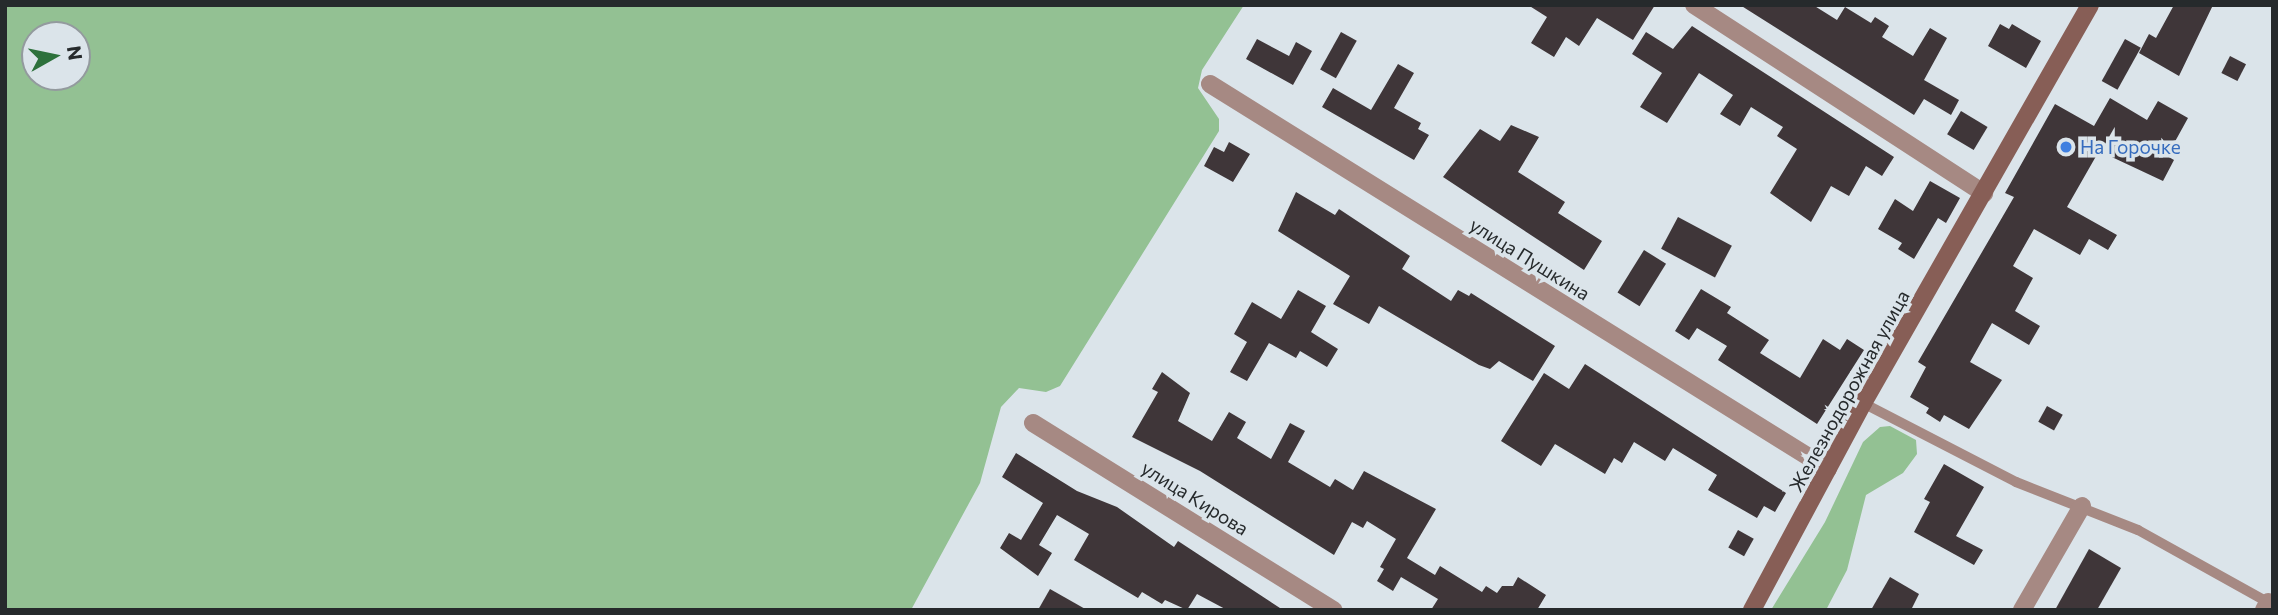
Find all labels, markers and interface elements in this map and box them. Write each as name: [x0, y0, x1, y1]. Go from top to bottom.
north arrow: [21, 21, 91, 91]
text: N: [63, 44, 88, 62]
place label: На Горочке: [2080, 136, 2181, 158]
marker: На Горочке: [2058, 139, 2074, 155]
street label: улица Пушкина: [1466, 213, 1594, 305]
street label: Железнодорожная улица: [1784, 286, 1914, 496]
street label: улица Кирова: [1137, 456, 1253, 540]

